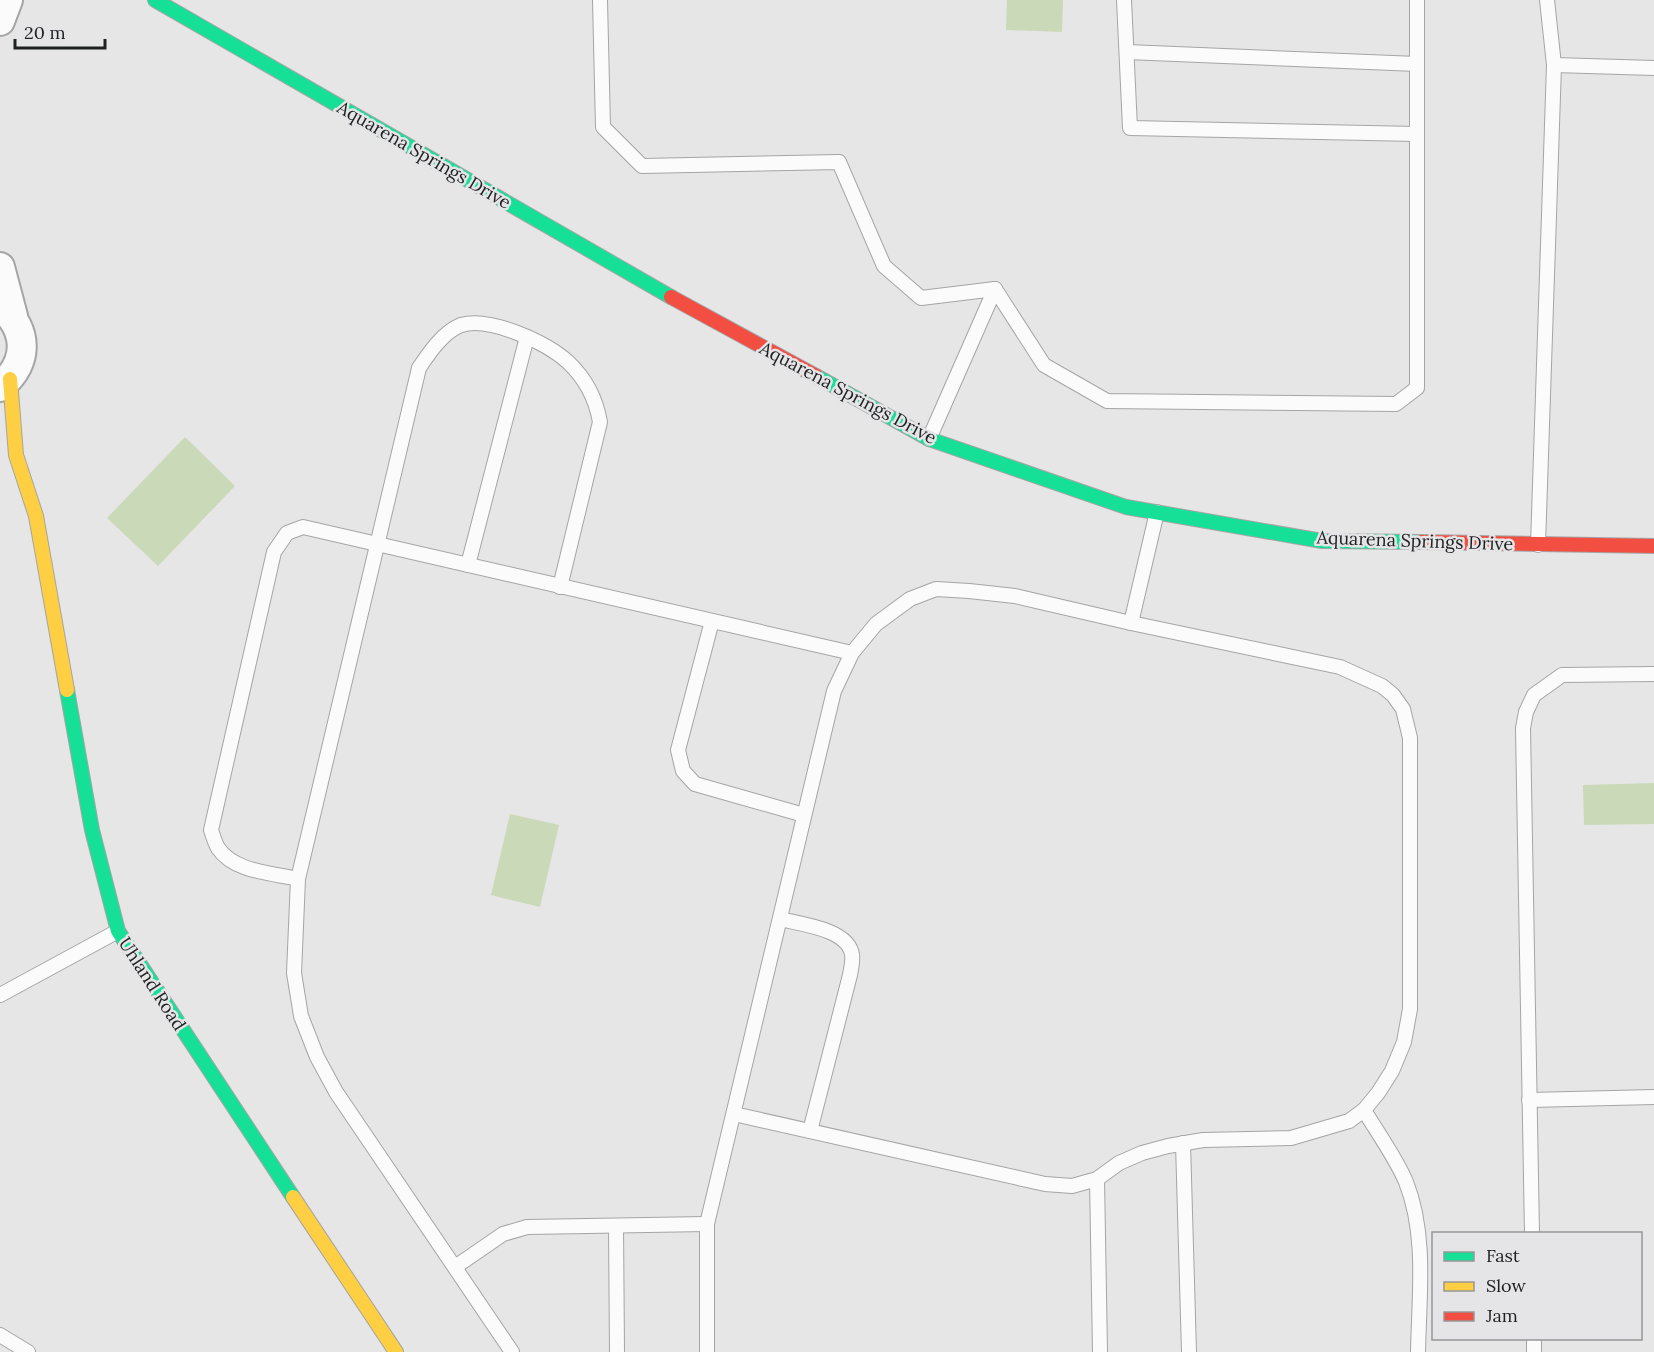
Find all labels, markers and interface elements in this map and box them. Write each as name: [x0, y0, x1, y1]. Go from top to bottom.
scale bar: [15, 12, 105, 50]
text: 20 m: [24, 21, 66, 44]
street label: Aquarena Springs Drive: [332, 95, 515, 214]
street label: Aquarena Springs Drive: [755, 336, 941, 449]
street label: Aquarena Springs Drive: [1315, 526, 1514, 555]
street label: Uhland Road: [114, 933, 191, 1035]
legend: [1432, 1232, 1642, 1340]
text: Fast: [1486, 1244, 1520, 1267]
text: Slow: [1486, 1274, 1526, 1297]
text: Jam: [1485, 1304, 1518, 1327]

